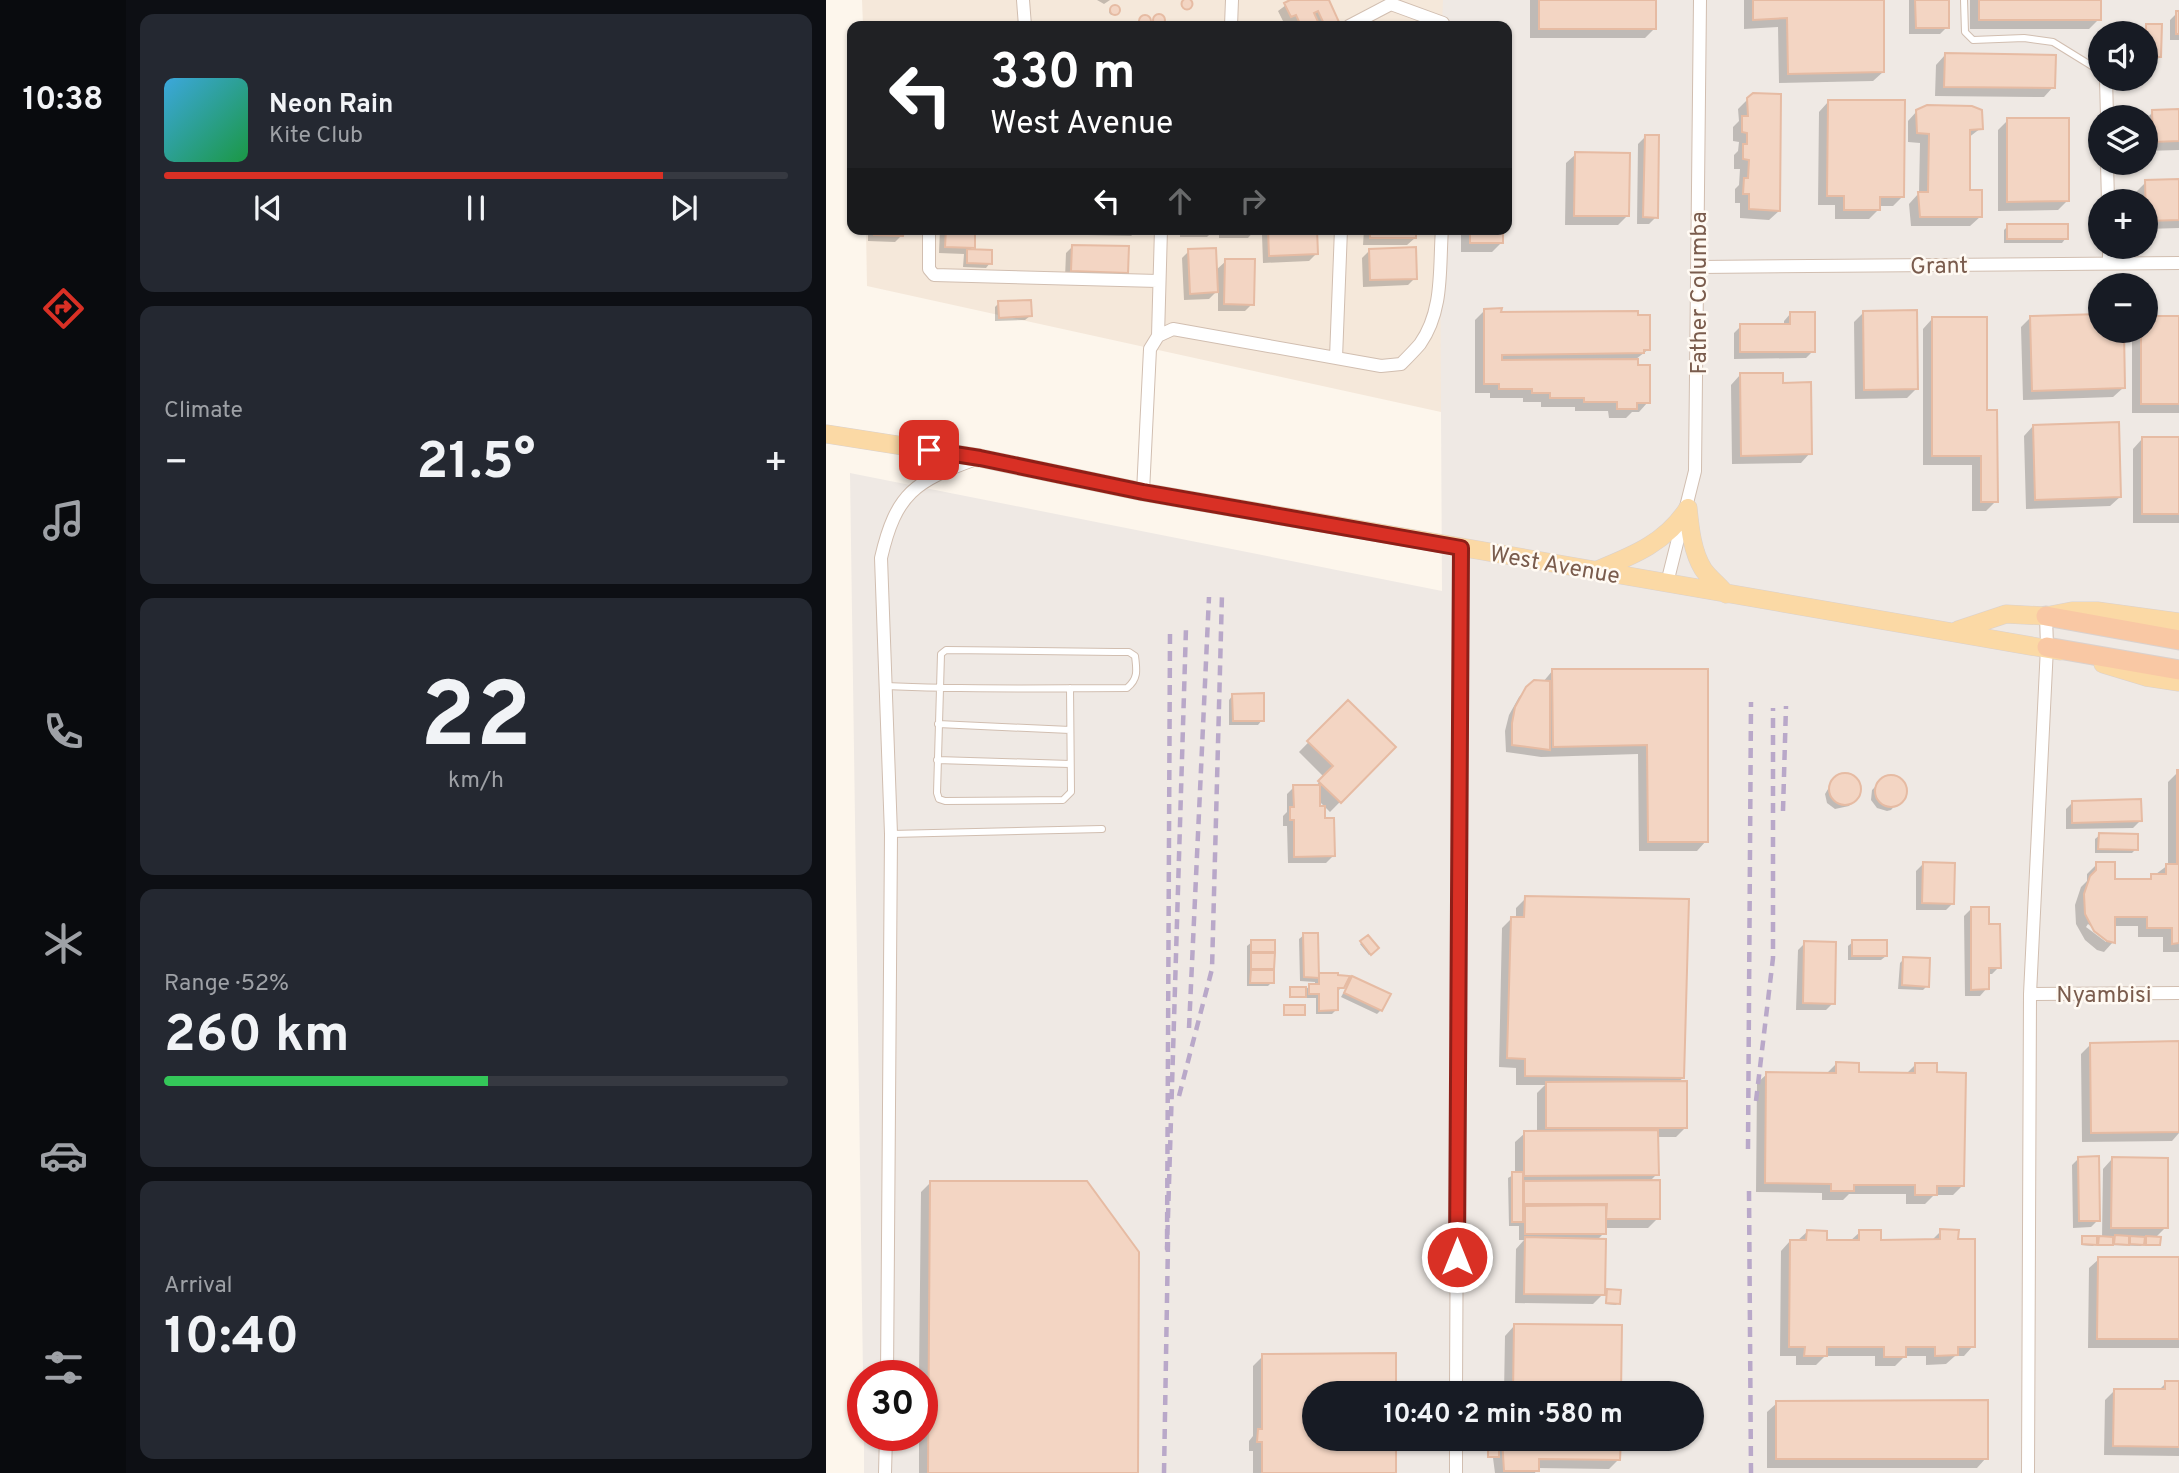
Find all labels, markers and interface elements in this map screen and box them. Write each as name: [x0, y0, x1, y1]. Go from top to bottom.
map controls: [2088, 21, 2158, 343]
button: sound: [2088, 21, 2158, 91]
text: 330 m: [990, 44, 1135, 106]
icon: left: [875, 49, 966, 140]
text: 10:38: [23, 81, 103, 121]
text: Neon Rain: [269, 89, 394, 122]
text: West Avenue: [990, 105, 1173, 145]
button: layers: [2088, 105, 2158, 175]
text: Kite Club: [269, 122, 363, 151]
icon: left: [1088, 182, 1126, 220]
icon: ahead: [1161, 182, 1199, 220]
icon: right: [1234, 182, 1272, 220]
icon: previous: [249, 189, 287, 227]
icon: pause: [457, 189, 495, 227]
icon: next: [665, 189, 703, 227]
button: +: [2088, 189, 2158, 259]
street label: Father Columba: [1686, 211, 1715, 375]
street label: Grant: [1910, 252, 1968, 283]
button: −: [2088, 273, 2158, 343]
icon: directions: [39, 284, 88, 333]
text: Climate: [164, 397, 243, 426]
pin: [899, 420, 959, 480]
text: 21.5°: [417, 431, 535, 497]
icon: arrive: [910, 431, 948, 469]
text: −: [164, 440, 189, 489]
text: +: [763, 440, 788, 489]
icon: music: [39, 496, 88, 545]
street label: West Avenue: [1487, 541, 1622, 592]
text: 22: [420, 664, 532, 779]
icon: phone: [39, 707, 88, 756]
text: km/h: [448, 767, 504, 796]
icon: climate: [39, 919, 88, 968]
text: Range · 52%: [164, 970, 289, 999]
street label: Nyambisi: [2056, 982, 2152, 1011]
text: 260 km: [164, 1004, 350, 1070]
icon: car: [39, 1131, 88, 1180]
position arrow: [1420, 1220, 1494, 1294]
text: Arrival: [164, 1272, 233, 1301]
text: 10:40: [164, 1306, 299, 1372]
icon: filters: [39, 1343, 88, 1392]
speed limit sign: 30: [847, 1360, 938, 1451]
text: 10:40 · 2 min · 580 m: [1383, 1399, 1623, 1432]

